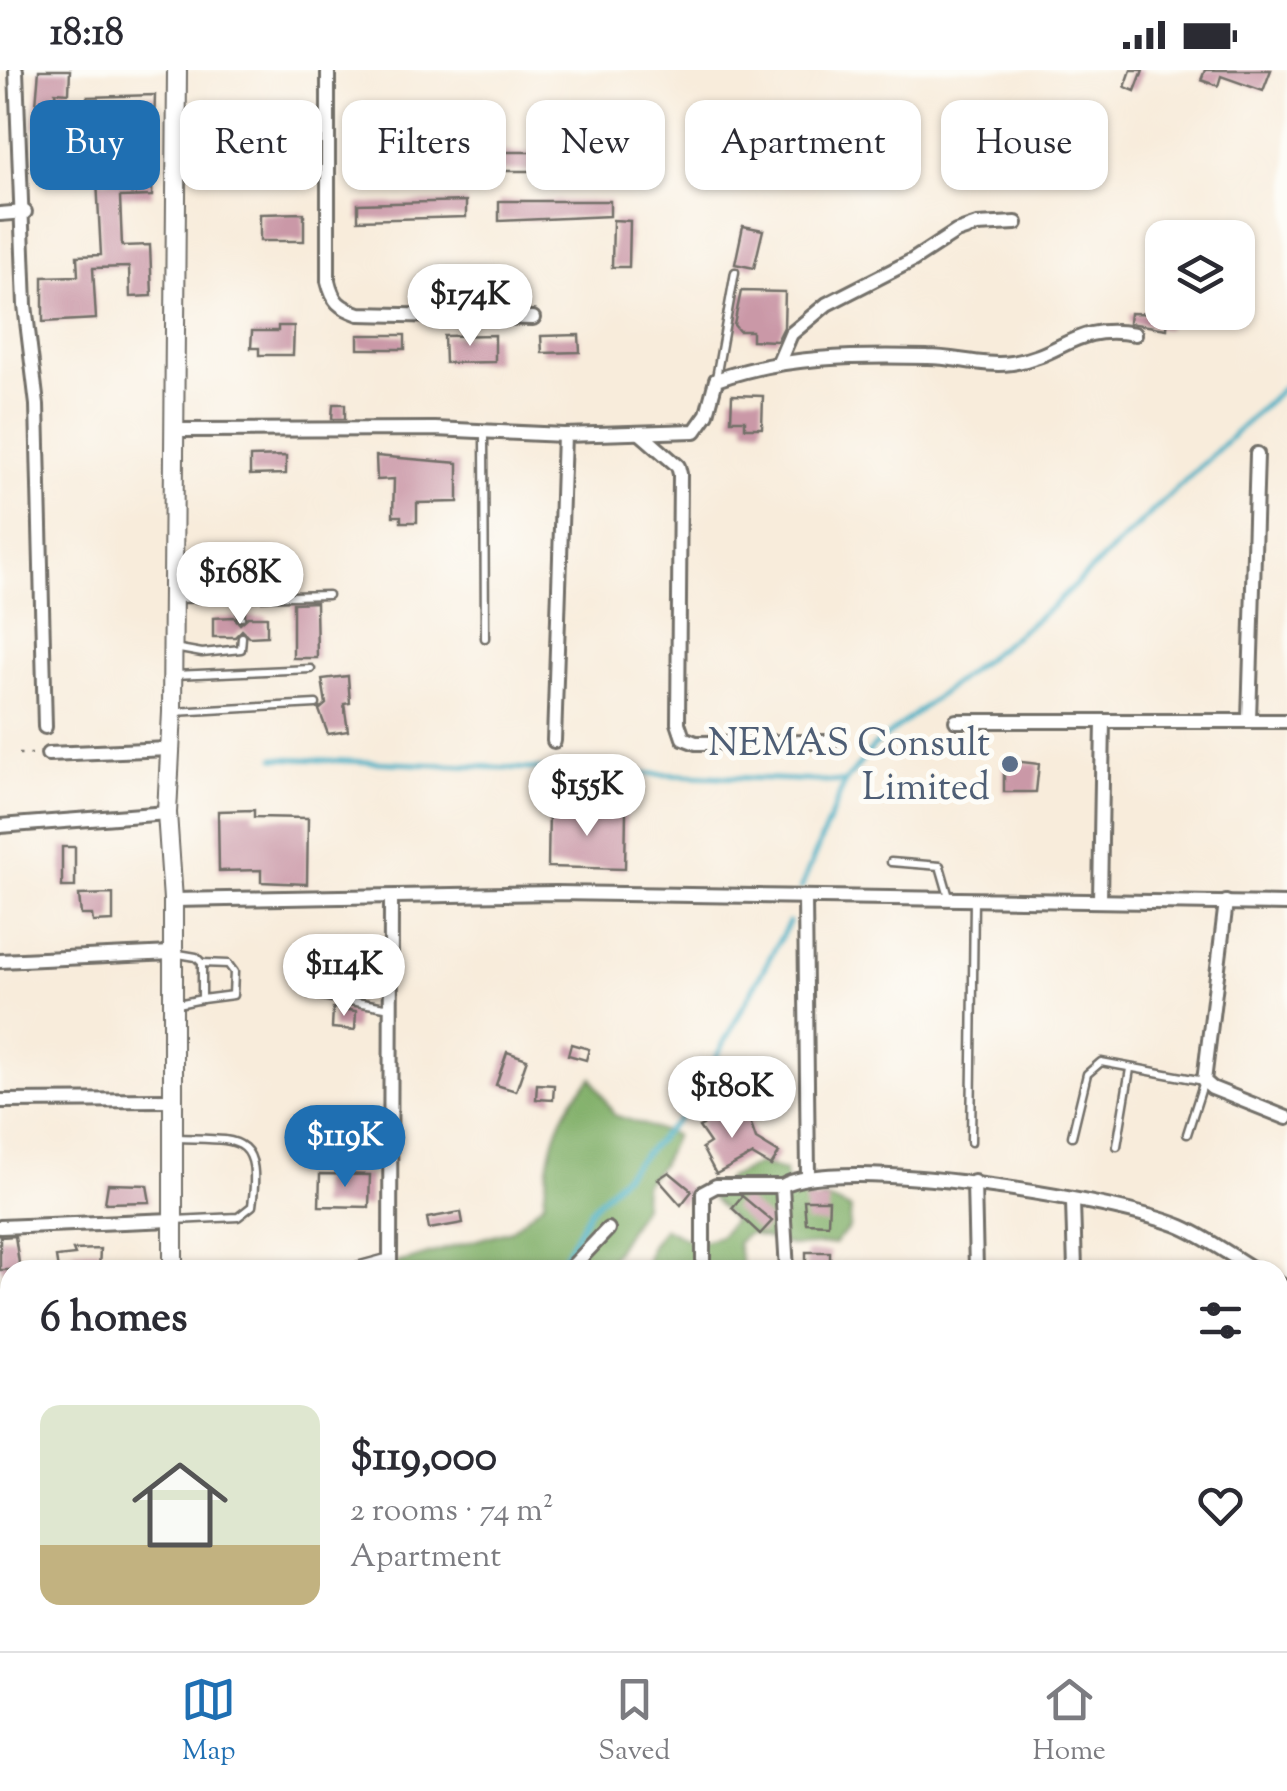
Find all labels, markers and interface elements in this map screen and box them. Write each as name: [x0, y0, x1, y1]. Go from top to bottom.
text: 18:18: [50, 8, 124, 62]
chip: Buy: [30, 100, 160, 190]
chip: Rent: [180, 100, 322, 190]
chip: Filters: [342, 100, 506, 190]
chip: New: [526, 100, 665, 190]
chip: Apartment: [685, 100, 921, 190]
chip: House: [941, 100, 1108, 190]
map controls: [1145, 220, 1255, 330]
button: layers: [1145, 220, 1255, 330]
pin: $174K: [400, 264, 540, 349]
text: $174K: [429, 273, 511, 319]
pin: $168K: [170, 542, 310, 627]
text: $168K: [198, 551, 282, 597]
place label: NEMAS Consult Limited: [708, 719, 990, 817]
marker: NEMAS Consult Limited: [999, 753, 1021, 775]
pin: $155K: [517, 754, 657, 839]
text: $155K: [550, 763, 624, 809]
pin: $114K: [274, 934, 414, 1019]
text: $114K: [305, 943, 383, 989]
pin: $180K: [662, 1056, 802, 1141]
text: $180K: [690, 1065, 774, 1111]
pin: $119K: [275, 1105, 415, 1190]
text: $119K: [306, 1114, 384, 1160]
text: 6 homes: [40, 1290, 187, 1350]
icon: filters: [1193, 1293, 1248, 1348]
text: $119,000: [350, 1429, 497, 1489]
icon: home: [120, 1445, 240, 1565]
icon: heart: [1193, 1478, 1248, 1533]
text: 2 rooms · 74 m²: [350, 1489, 554, 1535]
text: Apartment: [350, 1535, 501, 1581]
tab: Map: [181, 1672, 236, 1772]
tab: Saved: [598, 1672, 670, 1772]
tab: Home: [1032, 1672, 1106, 1772]

